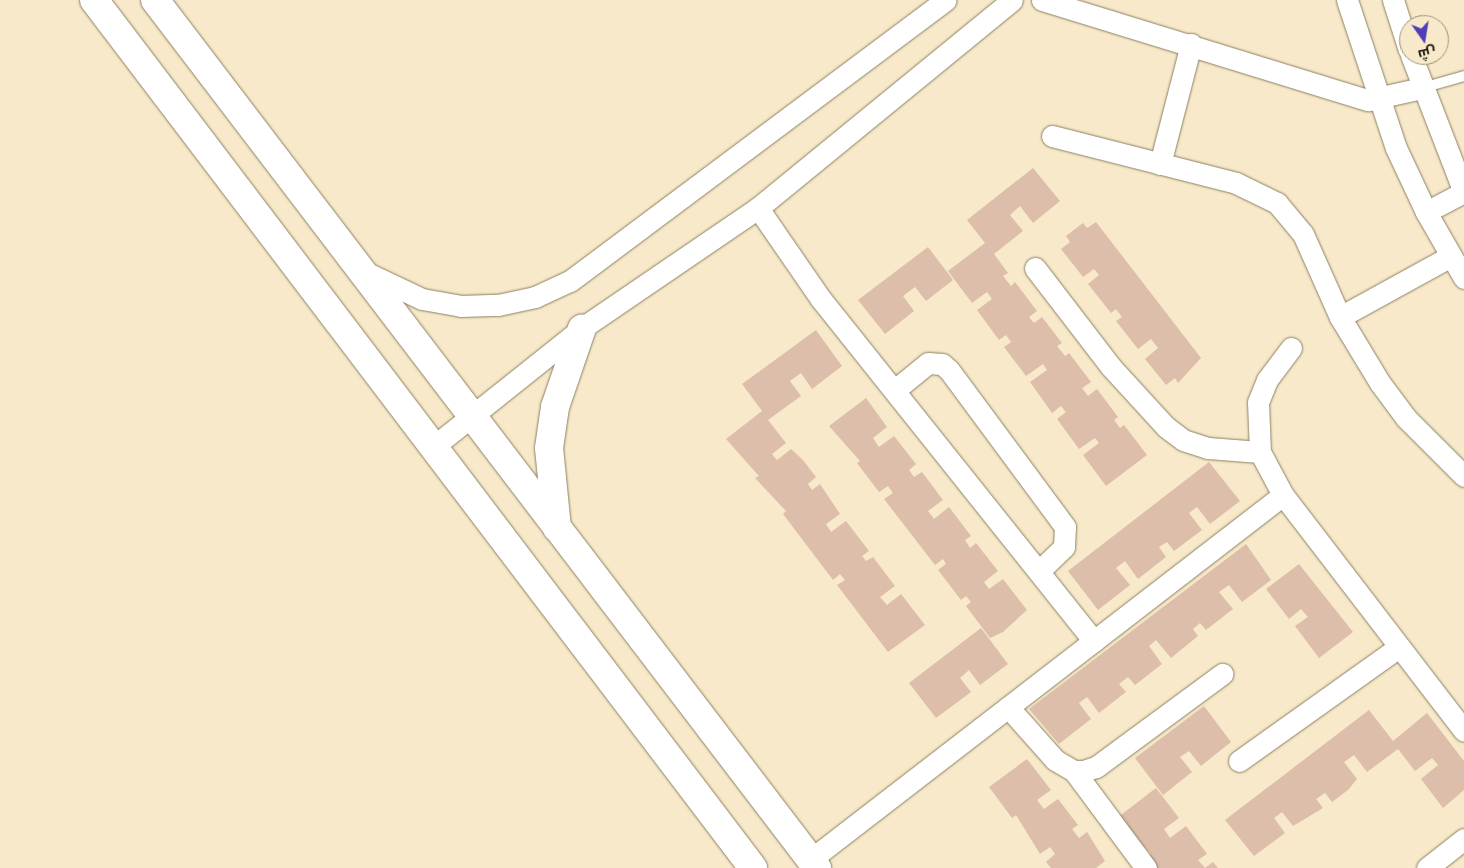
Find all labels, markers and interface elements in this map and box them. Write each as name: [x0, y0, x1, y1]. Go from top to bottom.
north arrow: [1399, 15, 1449, 65]
text: ش: [1417, 44, 1438, 64]

